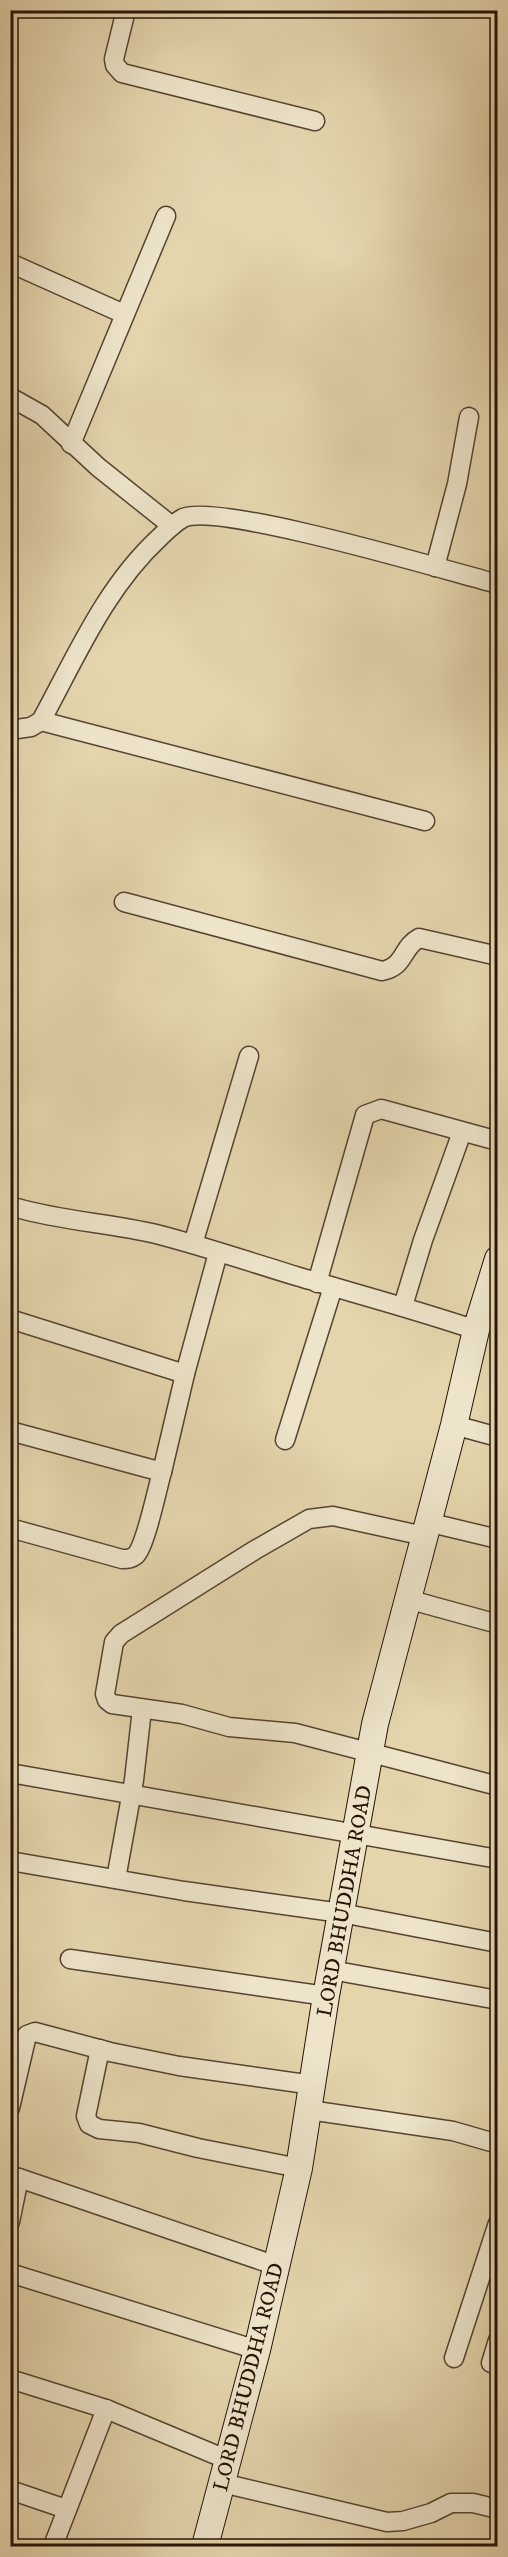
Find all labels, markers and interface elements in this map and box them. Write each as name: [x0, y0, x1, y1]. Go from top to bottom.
street label: LORD BHUDDHA ROAD: [312, 1783, 378, 2019]
street label: LORD BHUDDHA ROAD: [208, 2260, 290, 2494]

